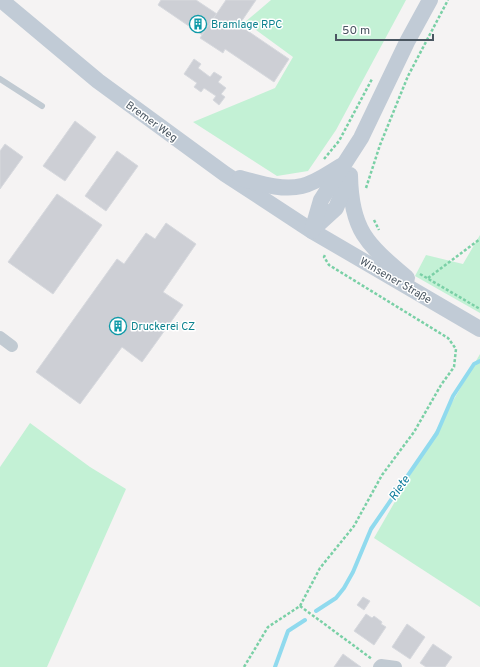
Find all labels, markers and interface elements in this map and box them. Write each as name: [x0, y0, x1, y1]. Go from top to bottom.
building icon: Bramlage RPC: [188, 14, 208, 34]
scale bar: [336, 16, 433, 42]
place label: Bramlage RPC: [211, 18, 282, 32]
text: 50 m: [342, 23, 370, 39]
street label: Bremer Weg: [123, 98, 180, 145]
street label: Winsener Straße: [357, 255, 434, 307]
building icon: Druckerei CZ: [108, 316, 128, 336]
place label: Druckerei CZ: [131, 320, 195, 334]
water label: Riete: [386, 472, 414, 504]

